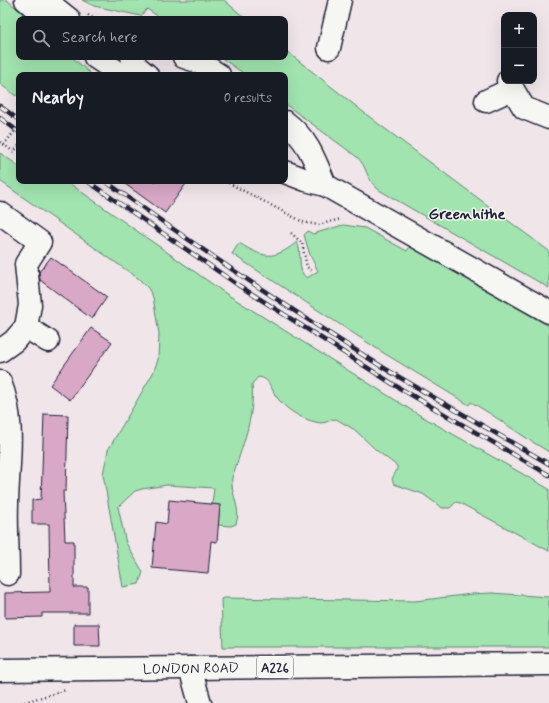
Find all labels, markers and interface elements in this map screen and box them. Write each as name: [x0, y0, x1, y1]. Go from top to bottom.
map controls: [501, 12, 537, 84]
button: +: [501, 12, 537, 48]
search box: [16, 16, 288, 60]
icon: search: [30, 27, 52, 49]
text: Search here: [62, 28, 138, 48]
button: −: [501, 48, 537, 84]
text: Nearby: [32, 87, 84, 109]
text: 0 results: [224, 90, 272, 107]
district label: Greenhithe: [429, 204, 506, 225]
road number: A226: [257, 656, 293, 678]
street label: LONDON ROAD: [143, 659, 239, 679]

